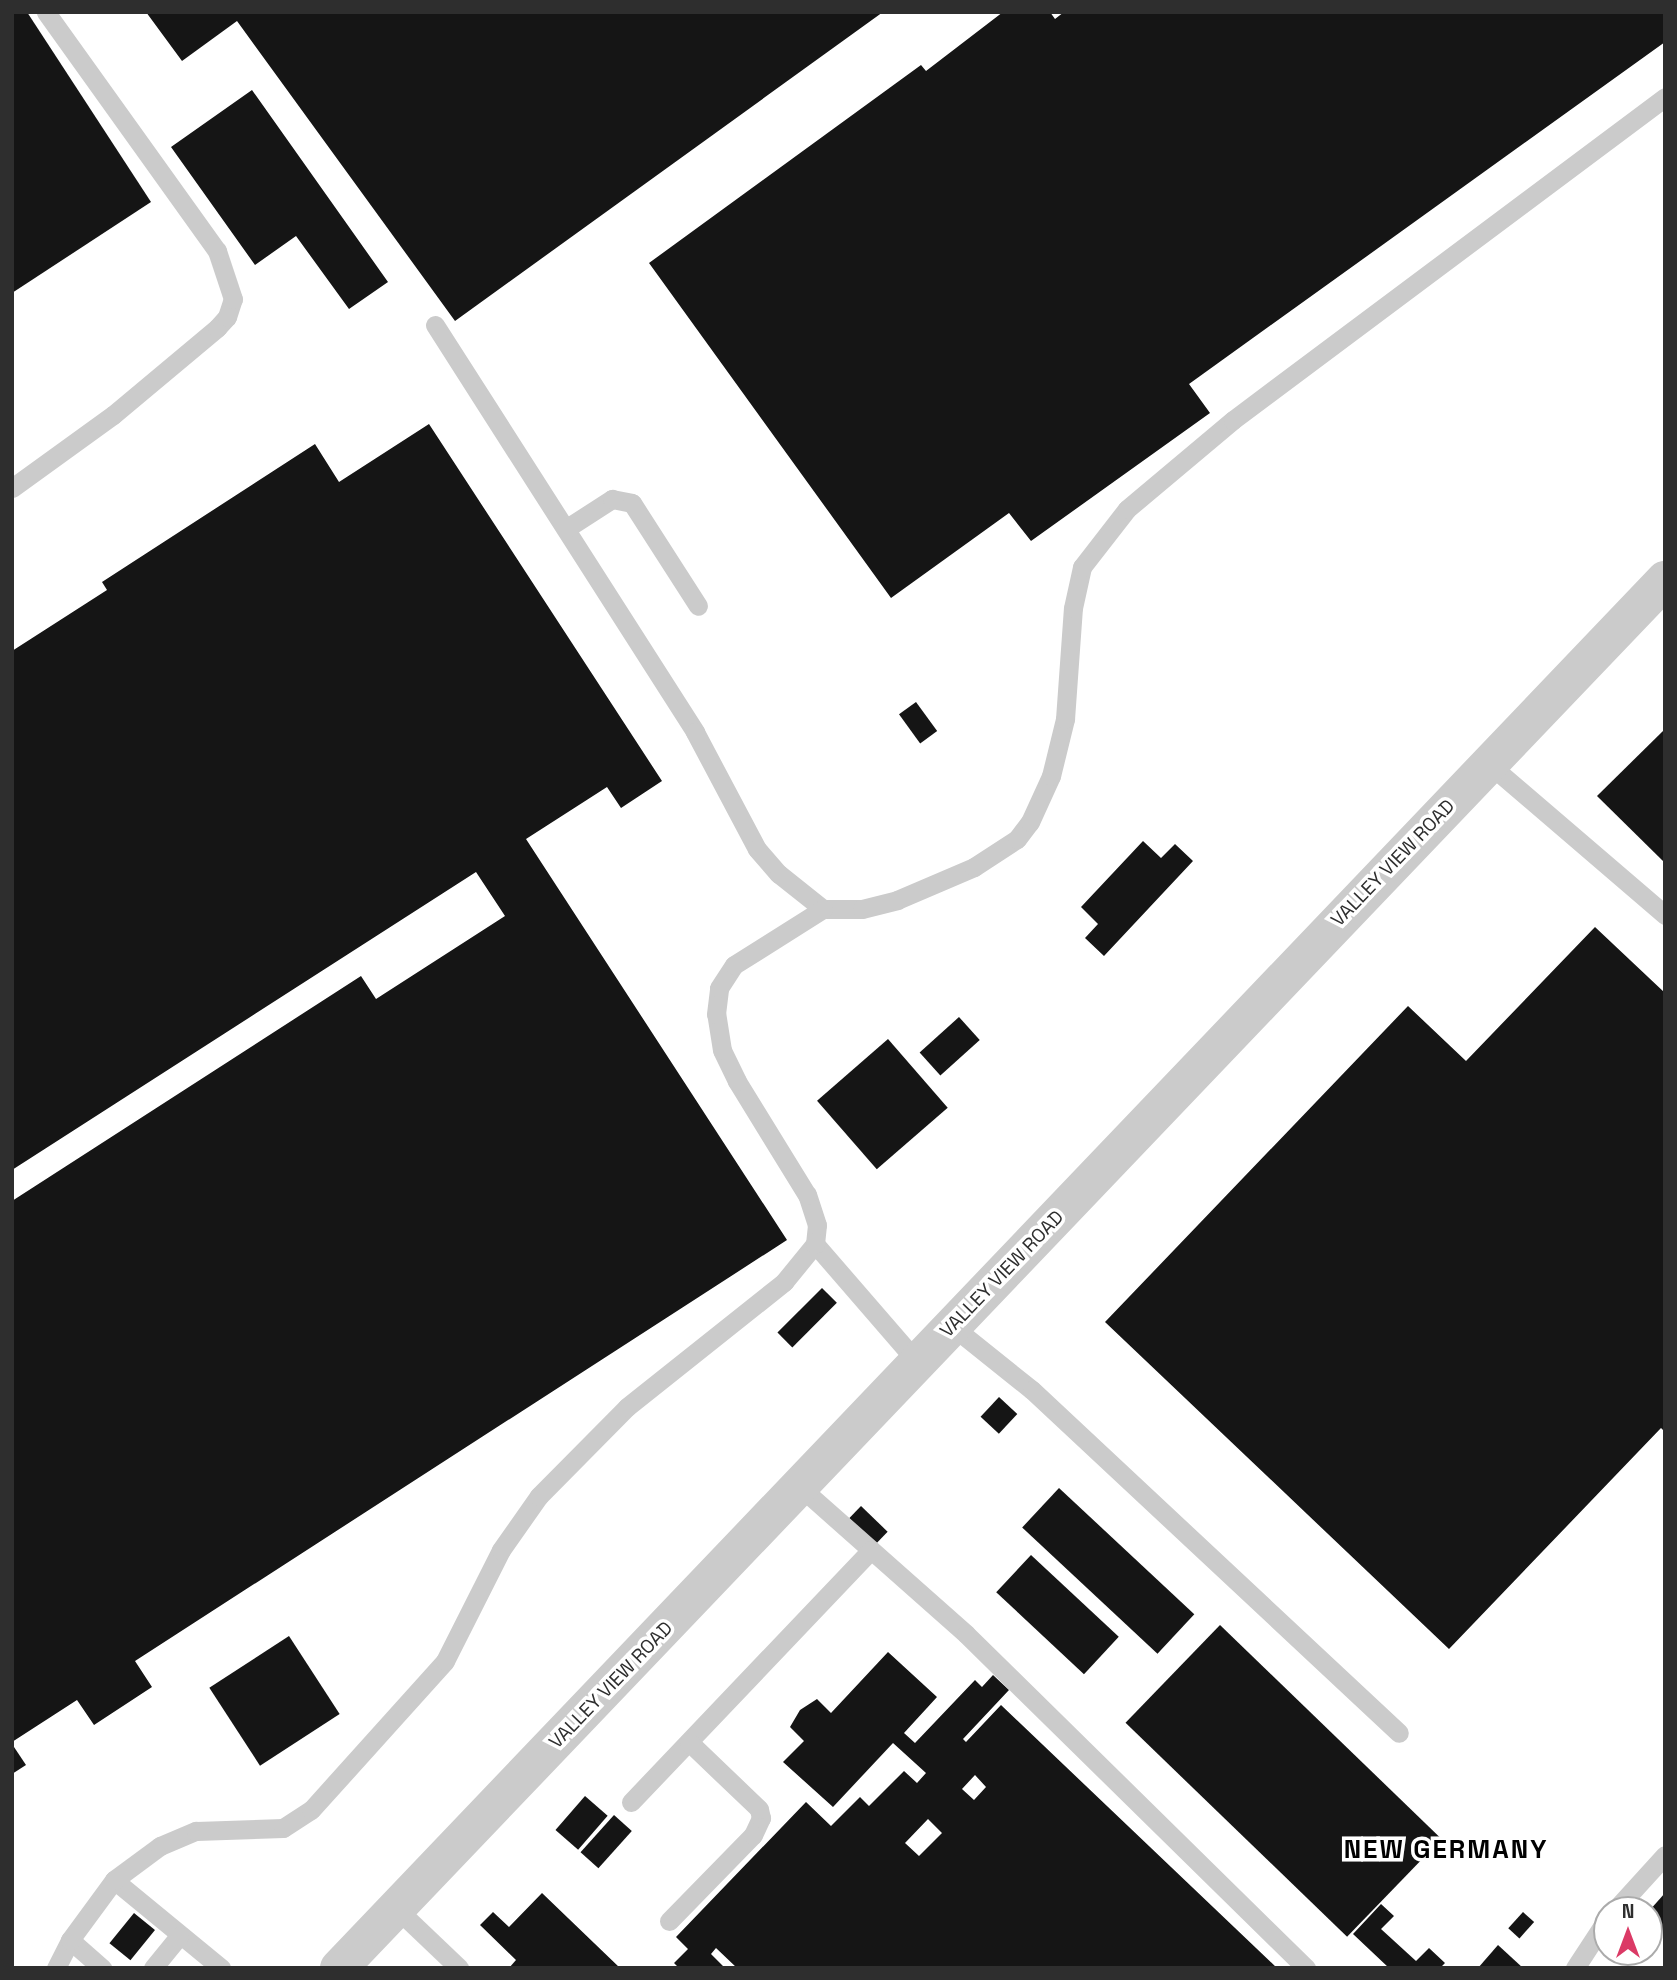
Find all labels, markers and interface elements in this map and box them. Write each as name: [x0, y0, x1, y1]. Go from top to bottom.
street label: VALLEY VIEW ROAD: [1326, 795, 1460, 931]
street label: VALLEY VIEW ROAD: [935, 1206, 1069, 1342]
street label: VALLEY VIEW ROAD: [544, 1617, 678, 1753]
district label: NEW GERMANY: [1345, 1834, 1547, 1866]
north arrow: [1593, 1896, 1663, 1966]
text: N: [1622, 1899, 1634, 1924]

